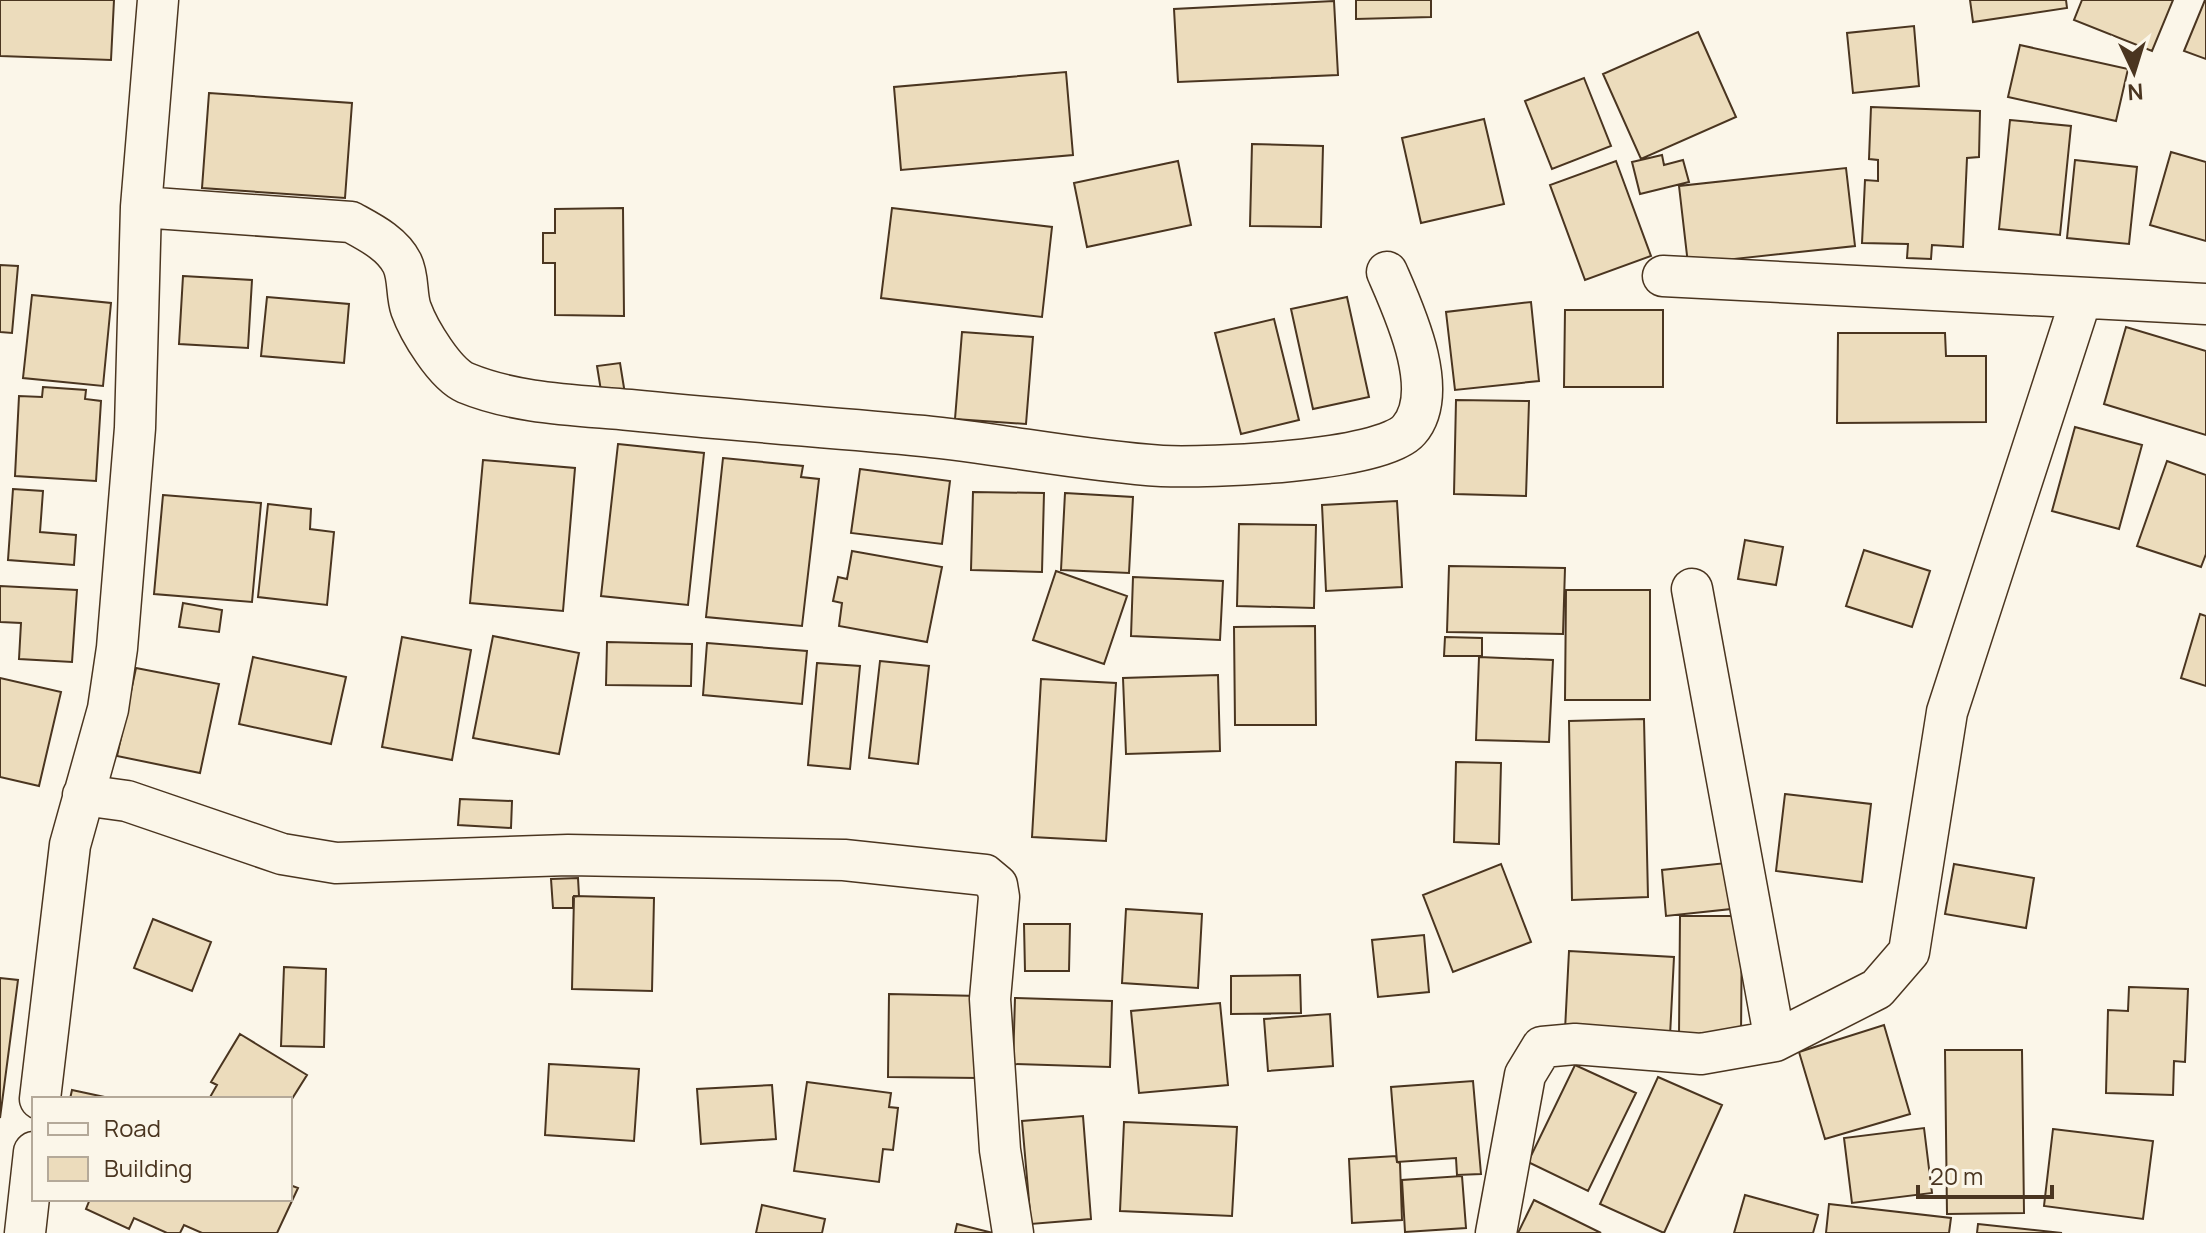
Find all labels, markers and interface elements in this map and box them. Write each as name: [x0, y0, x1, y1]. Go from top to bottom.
north arrow: [2094, 32, 2174, 112]
text: N: [2126, 76, 2144, 107]
legend: [32, 1097, 292, 1201]
text: Road: [104, 1111, 161, 1144]
scale bar: [1918, 1149, 2052, 1199]
text: Building: [104, 1151, 192, 1184]
text: 20 m: [1930, 1159, 1983, 1192]

